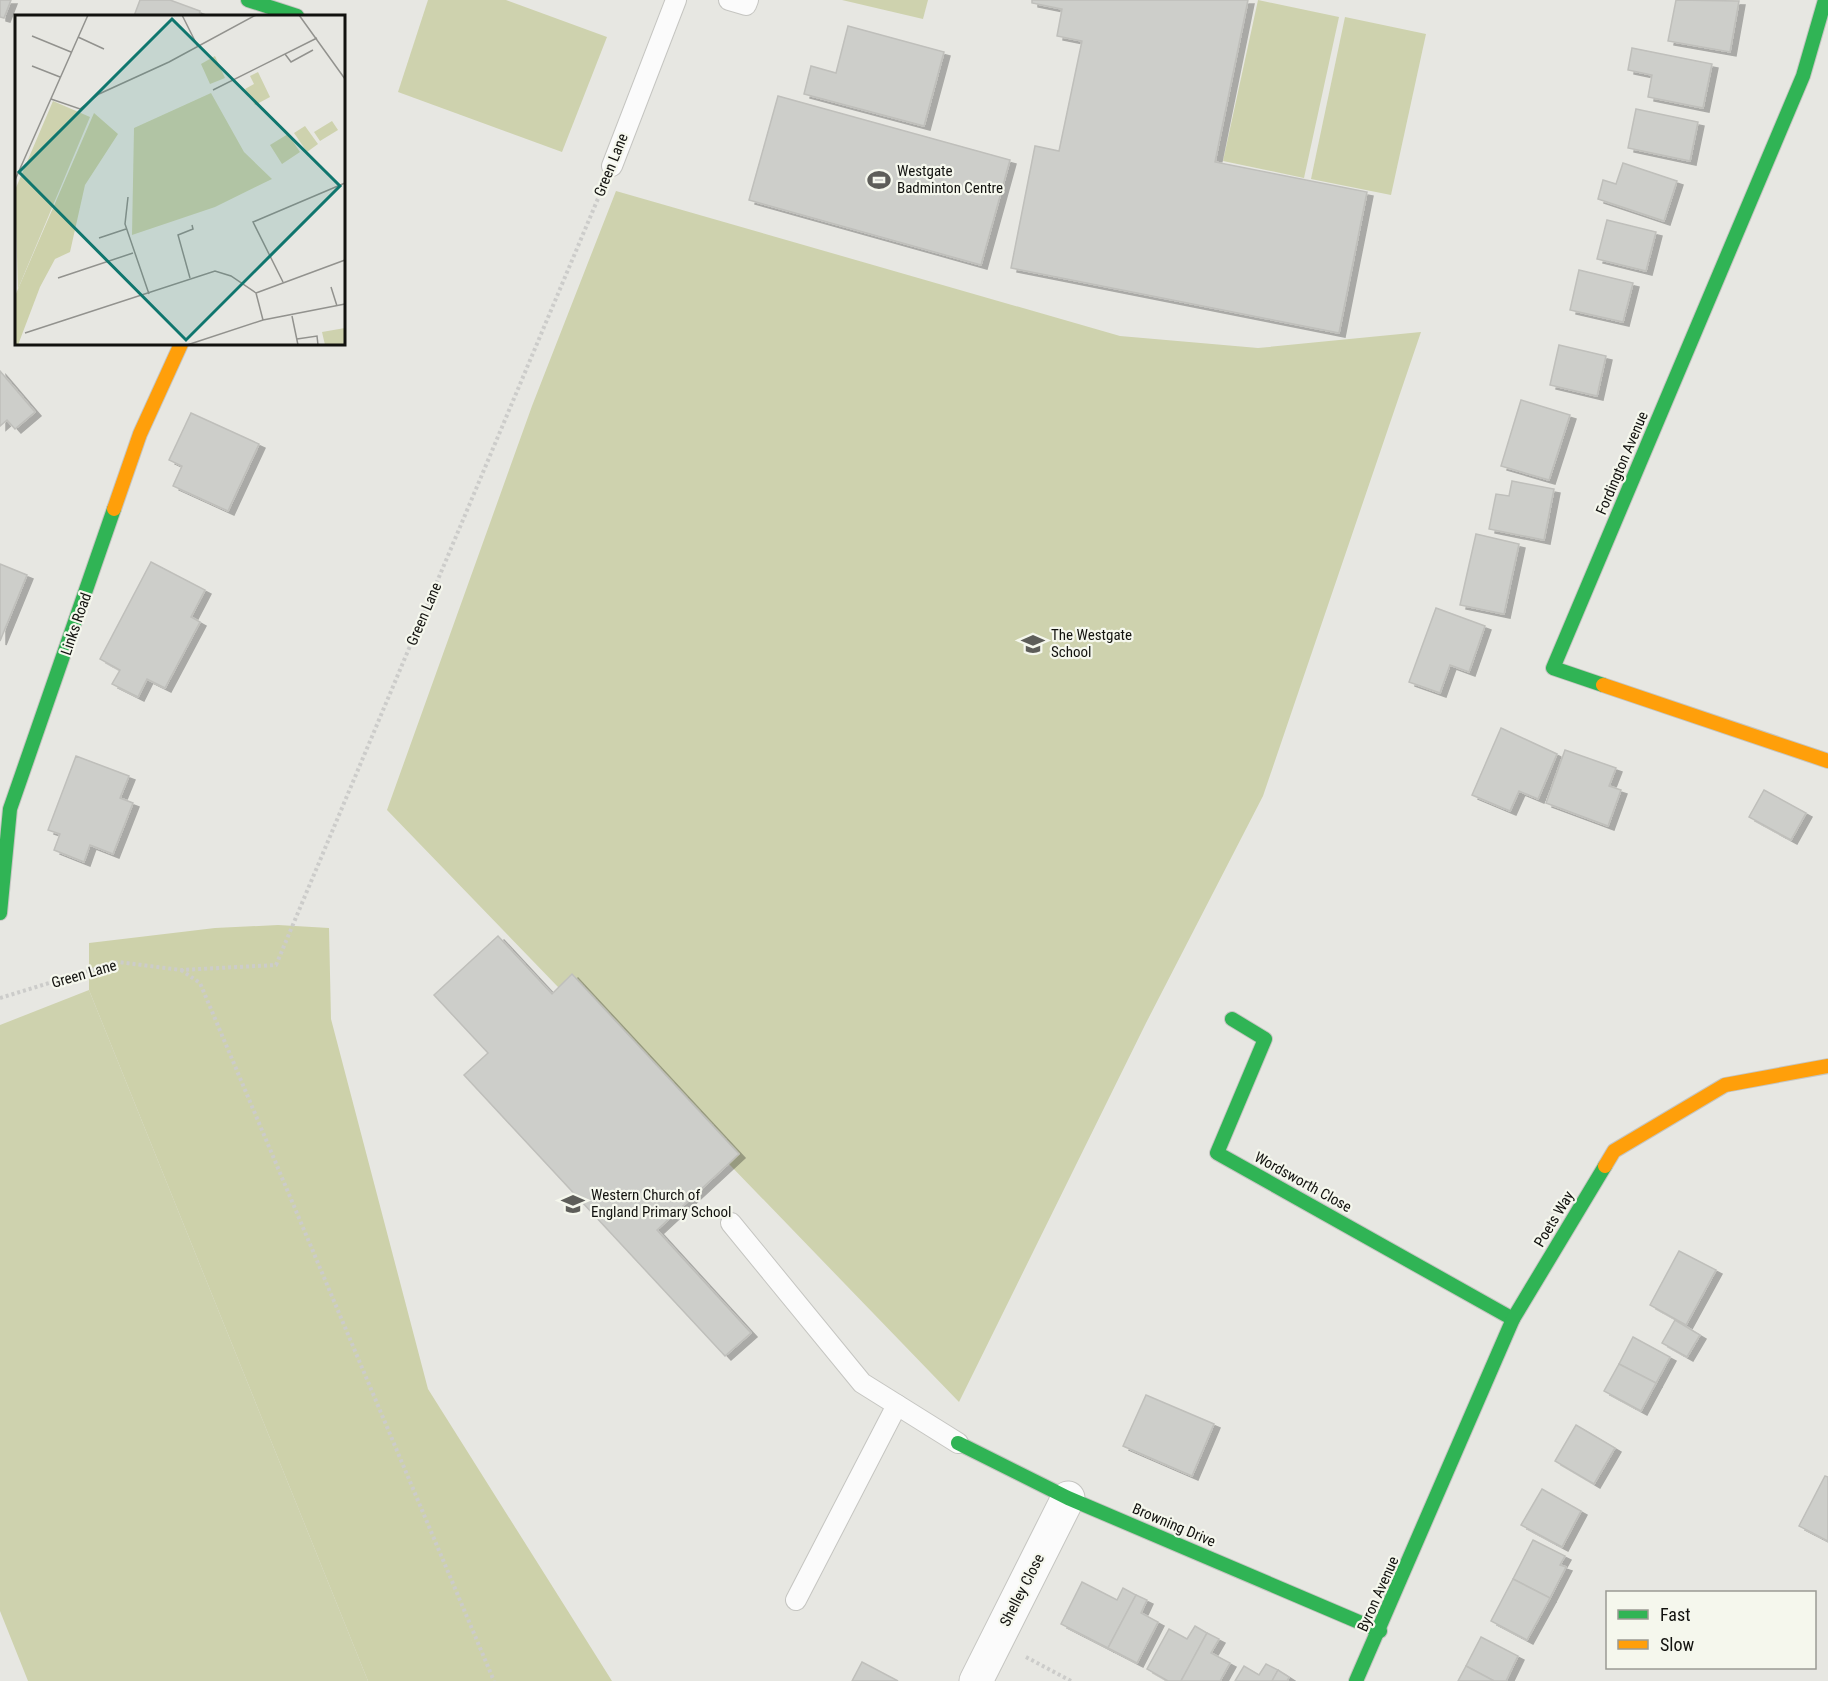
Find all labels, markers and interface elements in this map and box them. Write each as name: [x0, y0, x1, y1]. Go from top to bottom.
inset map: [15, 15, 345, 345]
street label: Green Lane: [590, 131, 632, 199]
place label: Westgate Badminton Centre: [897, 162, 1003, 197]
sports icon: Westgate Badminton Centre: [866, 167, 892, 193]
street label: Fordington Avenue: [1592, 409, 1652, 517]
street label: Green Lane: [403, 580, 445, 648]
street label: Links Road: [57, 590, 95, 658]
place label: The Westgate School: [1051, 626, 1132, 661]
school or university icon: The Westgate School: [1020, 631, 1046, 657]
street label: Green Lane: [49, 956, 119, 992]
street label: Wordsworth Close: [1251, 1148, 1355, 1216]
place label: Western Church of England Primary School: [591, 1186, 732, 1221]
street label: Poets Way: [1530, 1188, 1578, 1250]
school or university icon: Western Church of England Primary School: [560, 1191, 586, 1217]
street label: Browning Drive: [1130, 1499, 1218, 1551]
street label: Shelley Close: [996, 1551, 1048, 1629]
street label: Byron Avenue: [1353, 1554, 1403, 1634]
legend: [1606, 1591, 1816, 1669]
text: Fast: [1660, 1604, 1691, 1625]
text: Slow: [1660, 1634, 1695, 1655]

